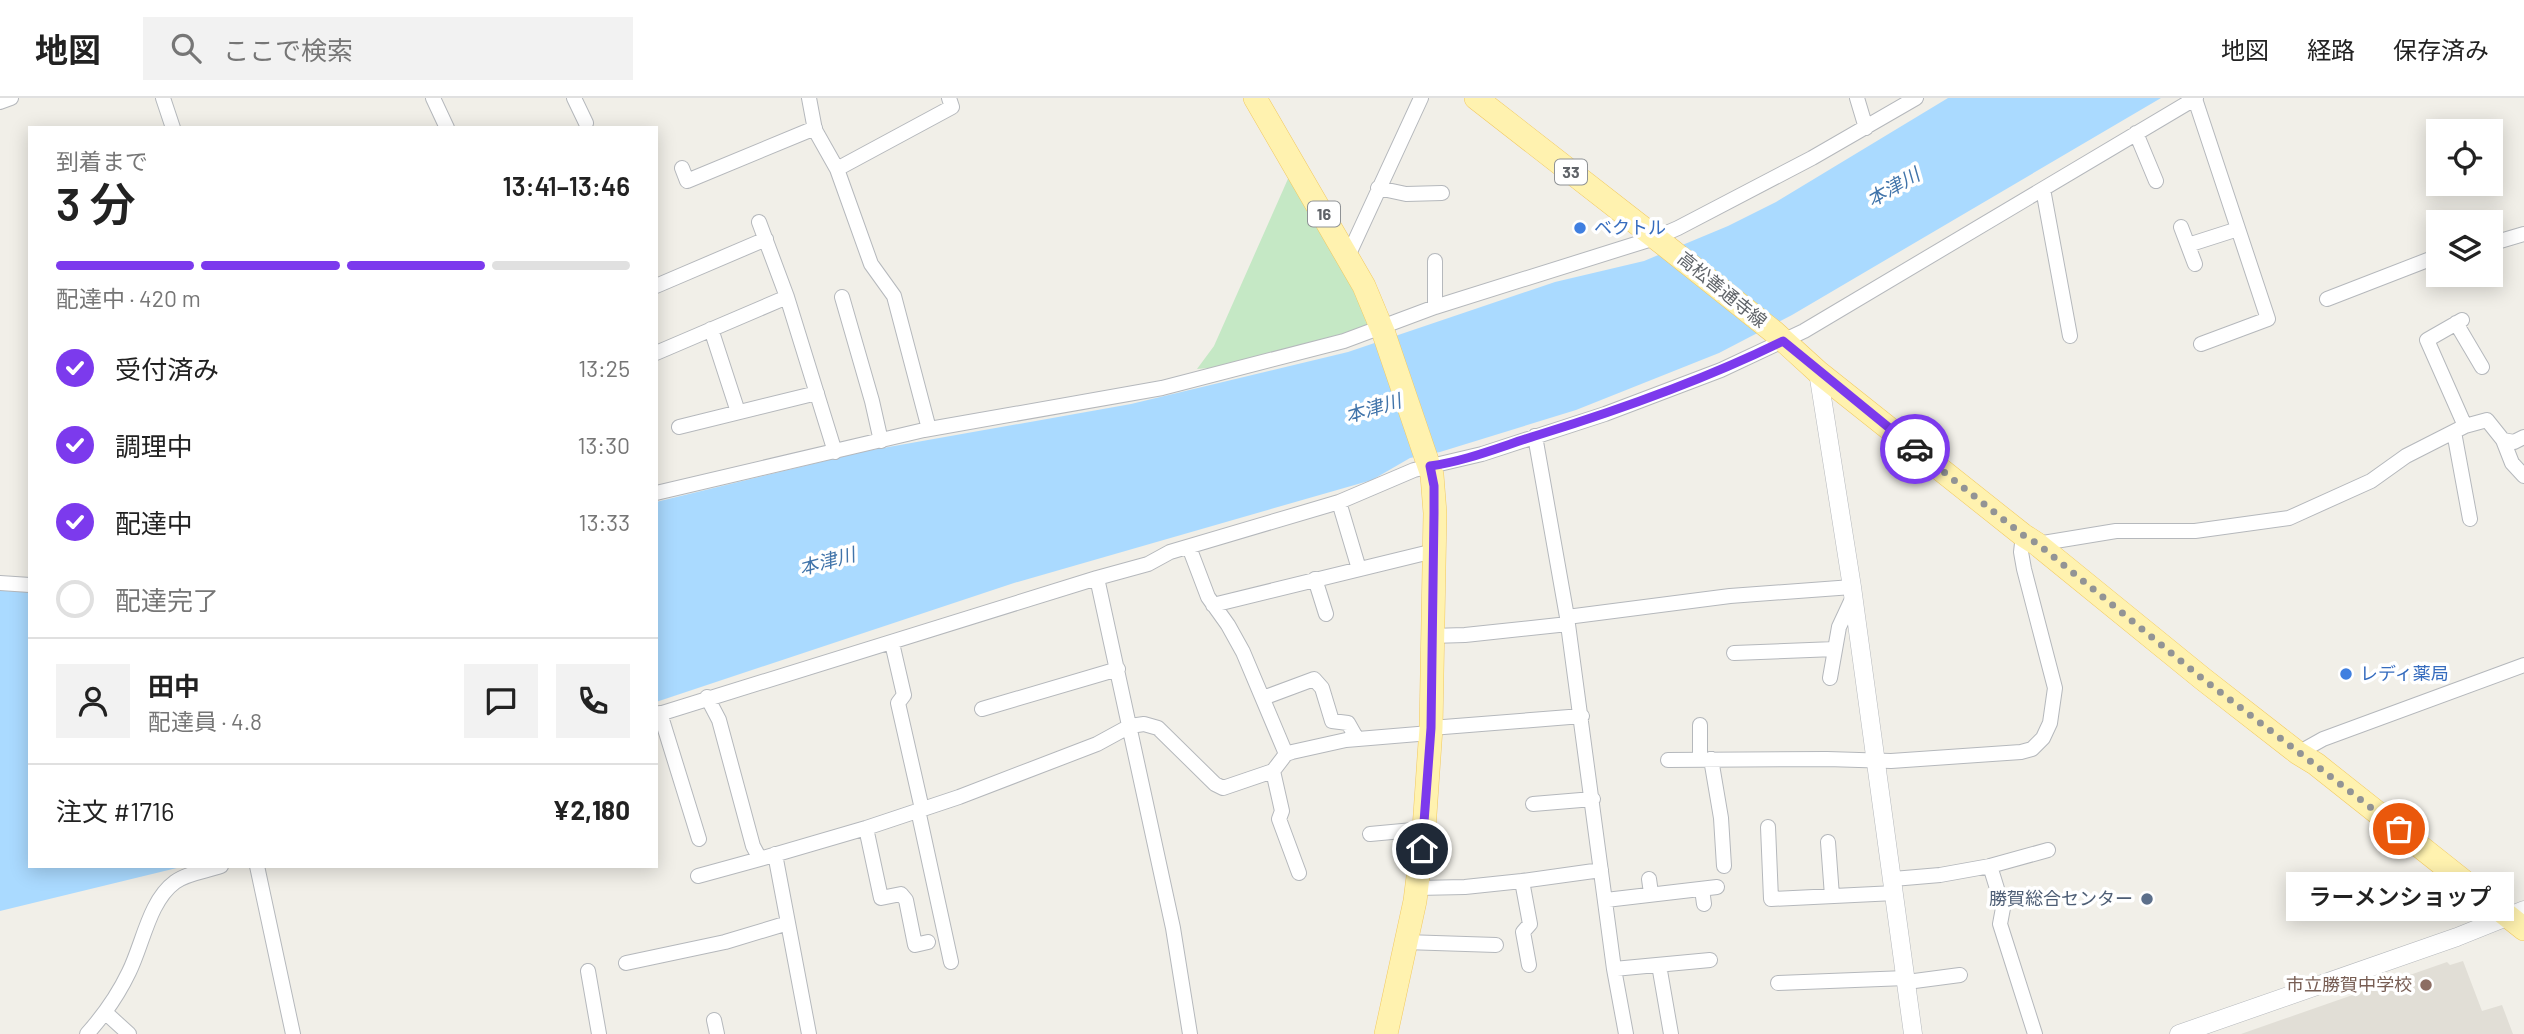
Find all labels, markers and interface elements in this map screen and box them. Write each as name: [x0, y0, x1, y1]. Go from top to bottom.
search box: [143, 17, 633, 80]
text: 地図: [35, 29, 101, 69]
icon: search: [167, 29, 205, 67]
text: ここで検索: [223, 34, 353, 65]
text: 地図: [2221, 35, 2269, 64]
text: 経路: [2307, 35, 2355, 64]
text: 保存済み: [2393, 35, 2489, 64]
map controls: [2426, 119, 2503, 287]
button: locate: [2426, 119, 2503, 196]
text: 到着まで: [56, 147, 148, 175]
road number: 33: [1555, 159, 1587, 184]
water label: 本津川: [1862, 161, 1925, 211]
text: 13:41–13:46: [503, 170, 630, 201]
text: 3 分: [56, 175, 136, 230]
road number: 16: [1308, 202, 1340, 226]
button: layers: [2426, 210, 2503, 287]
place label: ベクトル: [1594, 216, 1666, 238]
marker: ベクトル: [1572, 220, 1588, 236]
street label: 高松善通寺線: [1674, 247, 1772, 332]
text: 配達中 · 420 m: [56, 284, 201, 312]
icon: check: [56, 349, 94, 387]
text: 受付済み: [115, 353, 219, 384]
text: 13:25: [578, 354, 630, 382]
water label: 本津川: [1342, 388, 1405, 427]
courier: [1880, 414, 1950, 484]
icon: check: [56, 426, 94, 464]
text: 調理中: [115, 430, 193, 461]
icon: car: [1896, 430, 1934, 468]
text: 13:30: [577, 431, 630, 459]
icon: check: [56, 503, 94, 541]
text: 配達中: [115, 507, 193, 538]
text: 13:33: [579, 508, 630, 536]
water label: 本津川: [796, 542, 859, 579]
text: 配達完了: [115, 584, 219, 615]
place label: レディ薬局: [2360, 662, 2449, 684]
button: person: [56, 664, 130, 738]
button: chat: [464, 664, 538, 738]
button: phone: [556, 664, 630, 738]
marker: レディ薬局: [2338, 666, 2354, 682]
text: 田中: [148, 670, 200, 701]
text: 配達員 · 4.8: [148, 707, 262, 735]
text: ¥2,180: [553, 794, 630, 825]
text: 注文 #1716: [56, 795, 174, 826]
pin: [2369, 799, 2429, 859]
icon: bag: [2380, 810, 2418, 848]
pin: [1392, 819, 1452, 879]
icon: home: [1403, 830, 1441, 868]
callout: ラーメンショップ: [2285, 871, 2513, 920]
text: ラーメンショップ: [2308, 882, 2492, 910]
place label: 勝賀総合センター: [1989, 887, 2133, 909]
marker: 勝賀総合センター: [2139, 891, 2155, 907]
place label: 市立勝賀中学校: [2286, 973, 2412, 995]
marker: 市立勝賀中学校: [2418, 977, 2434, 993]

